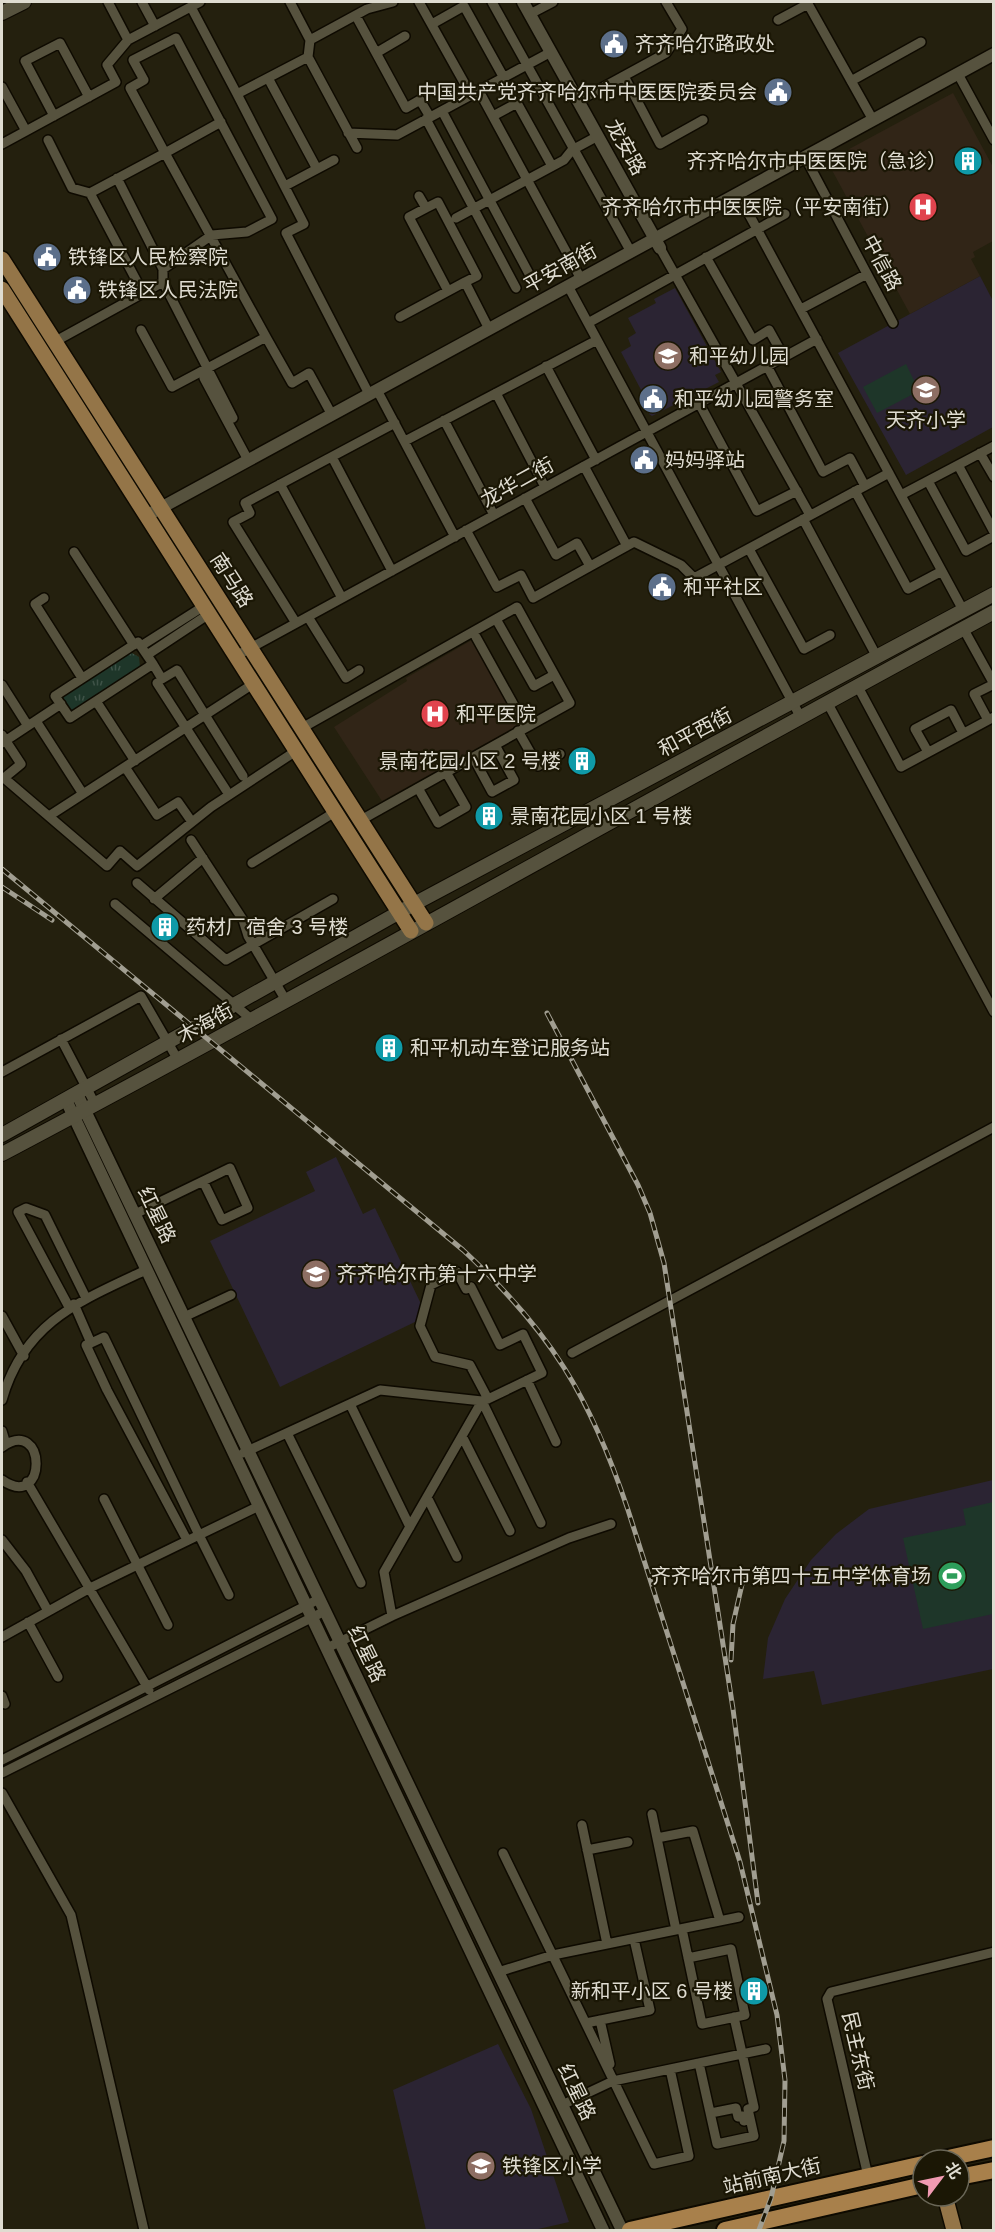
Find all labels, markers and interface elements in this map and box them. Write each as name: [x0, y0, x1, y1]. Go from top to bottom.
public building icon: 齐齐哈尔路政处: [598, 28, 630, 60]
place label: 齐齐哈尔路政处: [635, 33, 775, 55]
public building icon: 中国共产党齐齐哈尔市中医医院委员会: [762, 76, 794, 108]
place label: 中国共产党齐齐哈尔市中医医院委员会: [417, 81, 757, 103]
street label: 龙安路: [602, 115, 650, 179]
building icon: 齐齐哈尔市中医医院（急诊）: [952, 145, 984, 177]
place label: 齐齐哈尔市中医医院（急诊）: [687, 150, 947, 172]
hospital icon: 齐齐哈尔市中医医院（平安南街）: [907, 191, 939, 223]
place label: 齐齐哈尔市中医医院（平安南街）: [602, 196, 902, 218]
street label: 中信路: [858, 231, 906, 295]
street label: 平安南街: [520, 239, 600, 297]
public building icon: 铁锋区人民检察院: [31, 241, 63, 273]
place label: 铁锋区人民检察院: [68, 246, 228, 268]
public building icon: 铁锋区人民法院: [61, 274, 93, 306]
place label: 铁锋区人民法院: [98, 279, 238, 301]
school or university icon: 和平幼儿园: [652, 340, 684, 372]
place label: 和平幼儿园: [689, 345, 789, 367]
school or university icon: 天齐小学: [910, 374, 942, 406]
public building icon: 和平幼儿园警务室: [637, 383, 669, 415]
place label: 和平幼儿园警务室: [674, 388, 834, 410]
place label: 天齐小学: [886, 409, 966, 431]
public building icon: 妈妈驿站: [628, 444, 660, 476]
place label: 妈妈驿站: [665, 449, 745, 471]
street label: 龙华二街: [477, 453, 557, 511]
street label: 南马路: [206, 549, 258, 611]
public building icon: 和平社区: [646, 571, 678, 603]
place label: 和平社区: [683, 576, 763, 598]
hospital icon: 和平医院: [419, 698, 451, 730]
place label: 和平医院: [456, 703, 536, 725]
street label: 和平西街: [655, 704, 735, 760]
building icon: 景南花园小区 2 号楼: [566, 745, 598, 777]
place label: 景南花园小区 2 号楼: [379, 750, 561, 772]
building icon: 景南花园小区 1 号楼: [473, 800, 505, 832]
place label: 景南花园小区 1 号楼: [510, 805, 692, 827]
building icon: 药材厂宿舍 3 号楼: [149, 911, 181, 943]
place label: 药材厂宿舍 3 号楼: [186, 916, 348, 938]
street label: 木海街: [173, 999, 237, 1047]
building icon: 和平机动车登记服务站: [373, 1032, 405, 1064]
place label: 和平机动车登记服务站: [410, 1037, 610, 1059]
street label: 红星路: [134, 1183, 180, 1247]
school or university icon: 齐齐哈尔市第十六中学: [300, 1258, 332, 1290]
place label: 齐齐哈尔市第十六中学: [337, 1263, 537, 1285]
sports icon: 齐齐哈尔市第四十五中学体育场: [936, 1560, 968, 1592]
place label: 齐齐哈尔市第四十五中学体育场: [651, 1565, 931, 1587]
street label: 红星路: [344, 1622, 390, 1686]
building icon: 新和平小区 6 号楼: [738, 1975, 770, 2007]
place label: 新和平小区 6 号楼: [571, 1980, 733, 2002]
street label: 民主东街: [838, 2010, 878, 2092]
street label: 红星路: [554, 2060, 600, 2124]
north arrow: [911, 2148, 971, 2208]
school or university icon: 铁锋区小学: [465, 2150, 497, 2182]
street label: 站前南大街: [721, 2154, 823, 2198]
place label: 铁锋区小学: [502, 2155, 602, 2177]
text: 北: [942, 2159, 965, 2182]

